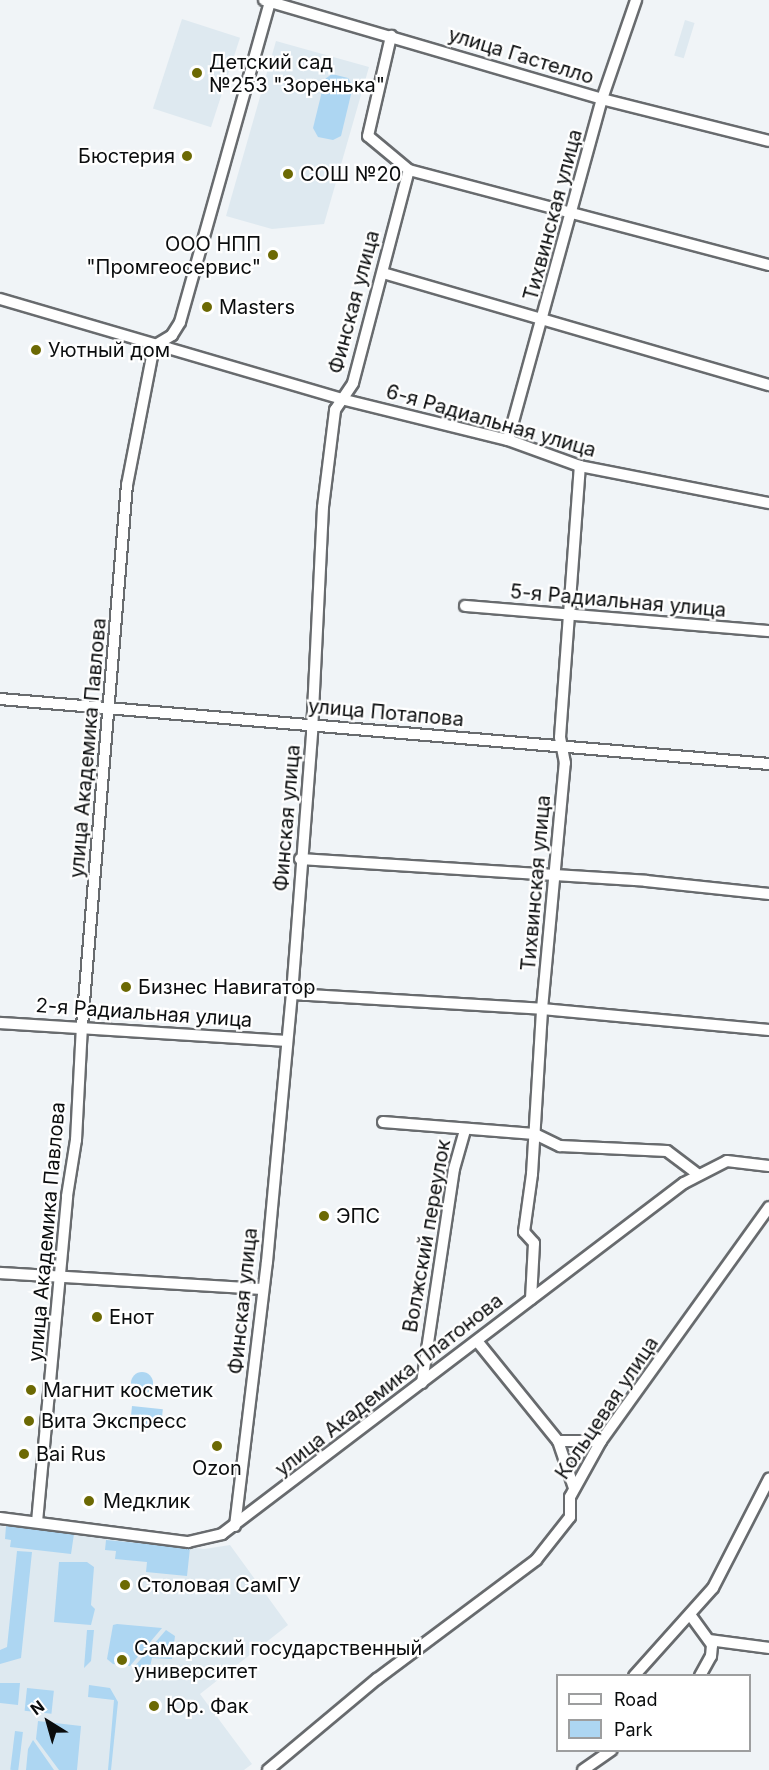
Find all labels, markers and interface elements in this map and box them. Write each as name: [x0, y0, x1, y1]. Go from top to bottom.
street label: улица Гастелло: [445, 22, 597, 90]
place label: Детский сад №253 "Зоренька": [209, 50, 385, 97]
marker: Детский сад №253 "Зоренька": [190, 66, 204, 80]
street label: Тихвинская улица: [519, 127, 587, 303]
place label: Бюстерия: [78, 144, 175, 168]
marker: Бюстерия: [180, 149, 194, 163]
place label: СОШ №20: [300, 162, 401, 186]
marker: СОШ №20: [281, 167, 295, 181]
street label: Финская улица: [323, 228, 385, 376]
place label: ООО НПП "Промгеосервис": [86, 232, 261, 279]
marker: ООО НПП "Промгеосервис": [266, 248, 280, 262]
place label: Masters: [219, 295, 295, 319]
marker: Masters: [200, 300, 214, 314]
place label: Уютный дом: [48, 338, 170, 362]
marker: Уютный дом: [29, 343, 43, 357]
street label: 6-я Радиальная улица: [383, 380, 599, 462]
street label: 5-я Радиальная улица: [509, 580, 727, 622]
street label: улица Академика Павлова: [65, 617, 111, 879]
street label: улица Потапова: [307, 694, 465, 732]
street label: Финская улица: [269, 744, 305, 892]
street label: Тихвинская улица: [516, 794, 556, 972]
place label: Бизнес Навигатор: [138, 975, 316, 999]
marker: Бизнес Навигатор: [119, 980, 133, 994]
street label: 2-я Радиальная улица: [35, 993, 253, 1033]
street label: улица Академика Павлова: [24, 1101, 70, 1363]
street label: Волжский переулок: [398, 1138, 456, 1334]
place label: ЭПС: [336, 1204, 380, 1228]
marker: ЭПС: [317, 1209, 331, 1223]
street label: Финская улица: [223, 1227, 263, 1375]
street label: улица Академика Платонова: [270, 1289, 508, 1481]
place label: Енот: [109, 1305, 154, 1329]
marker: Енот: [90, 1310, 104, 1324]
street label: Кольцевая улица: [550, 1332, 664, 1484]
place label: Магнит косметик: [43, 1378, 213, 1402]
marker: Магнит косметик: [24, 1383, 38, 1397]
place label: Вита Экспресс: [41, 1409, 187, 1433]
marker: Вита Экспресс: [22, 1414, 36, 1428]
marker: Ozon: [210, 1439, 224, 1453]
place label: Bai Rus: [36, 1442, 106, 1466]
marker: Bai Rus: [17, 1447, 31, 1461]
place label: Ozon: [192, 1456, 242, 1480]
place label: Медклик: [103, 1489, 190, 1513]
marker: Медклик: [80, 1492, 98, 1510]
place label: Столовая СамГУ: [137, 1573, 301, 1597]
marker: Столовая СамГУ: [118, 1578, 132, 1592]
place label: Самарский государственный университет: [134, 1636, 422, 1683]
marker: Самарский государственный университет: [115, 1653, 129, 1667]
legend: [556, 1674, 751, 1752]
text: Road: [614, 1689, 657, 1710]
north arrow: [18, 1692, 78, 1752]
place label: Юр. Фак: [166, 1694, 249, 1718]
text: N: [26, 1696, 48, 1719]
marker: Юр. Фак: [147, 1699, 161, 1713]
text: Park: [614, 1719, 653, 1740]

